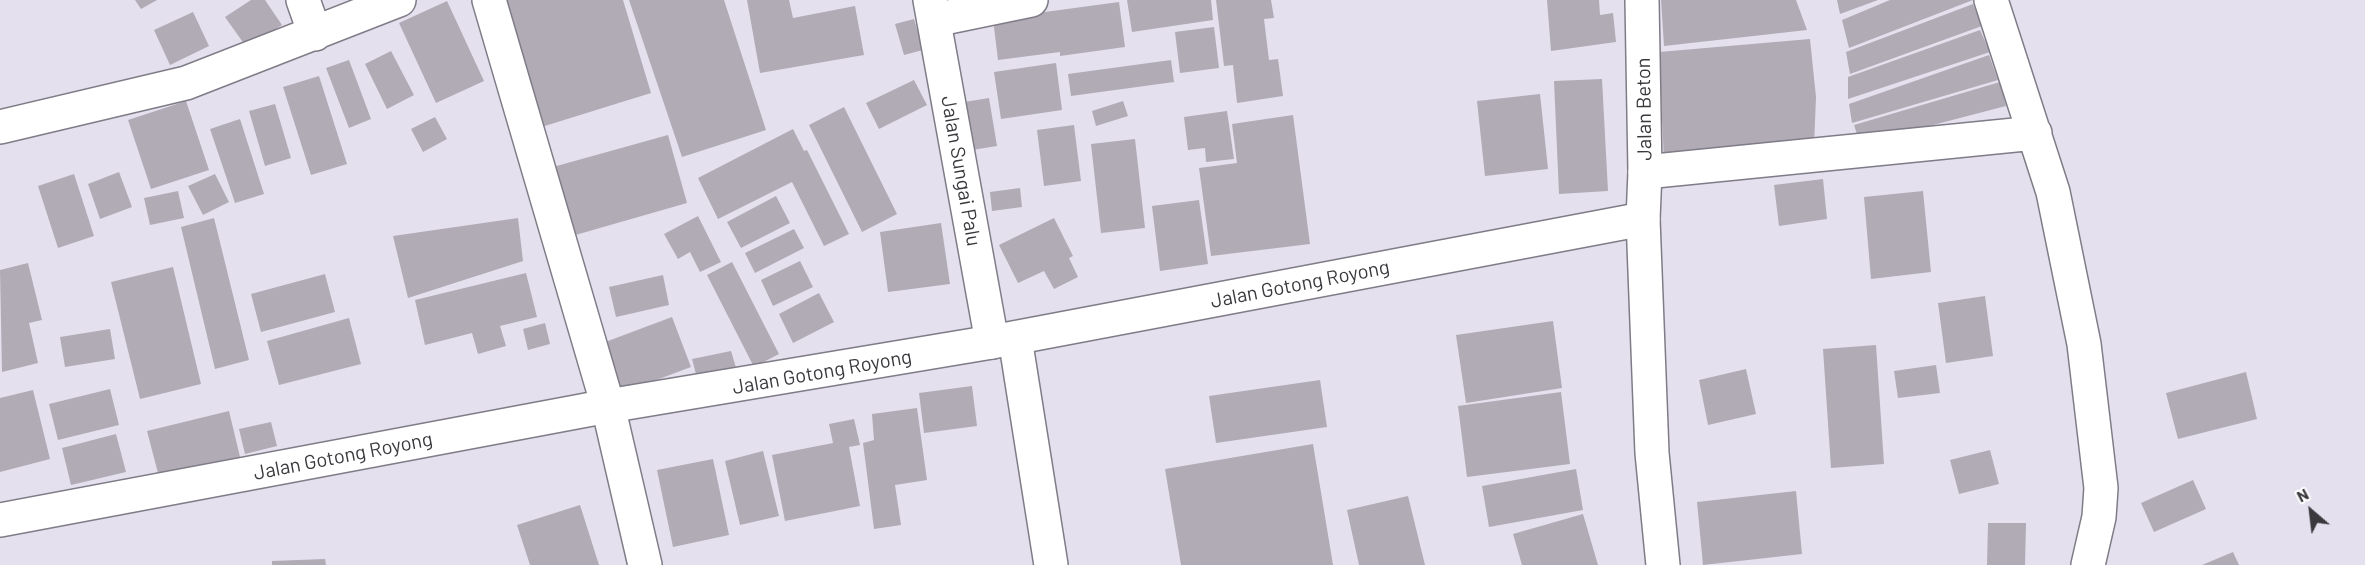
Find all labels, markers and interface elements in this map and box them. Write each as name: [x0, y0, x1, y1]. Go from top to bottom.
street label: Jalan Beton: [1631, 57, 1657, 161]
street label: Jalan Sungai Palu: [936, 94, 986, 248]
street label: Jalan Gotong Royong: [1209, 255, 1391, 313]
street label: Jalan Gotong Royong: [730, 344, 914, 400]
street label: Jalan Gotong Royong: [252, 427, 434, 485]
north arrow: [2281, 481, 2341, 541]
text: N: [2293, 484, 2311, 506]

